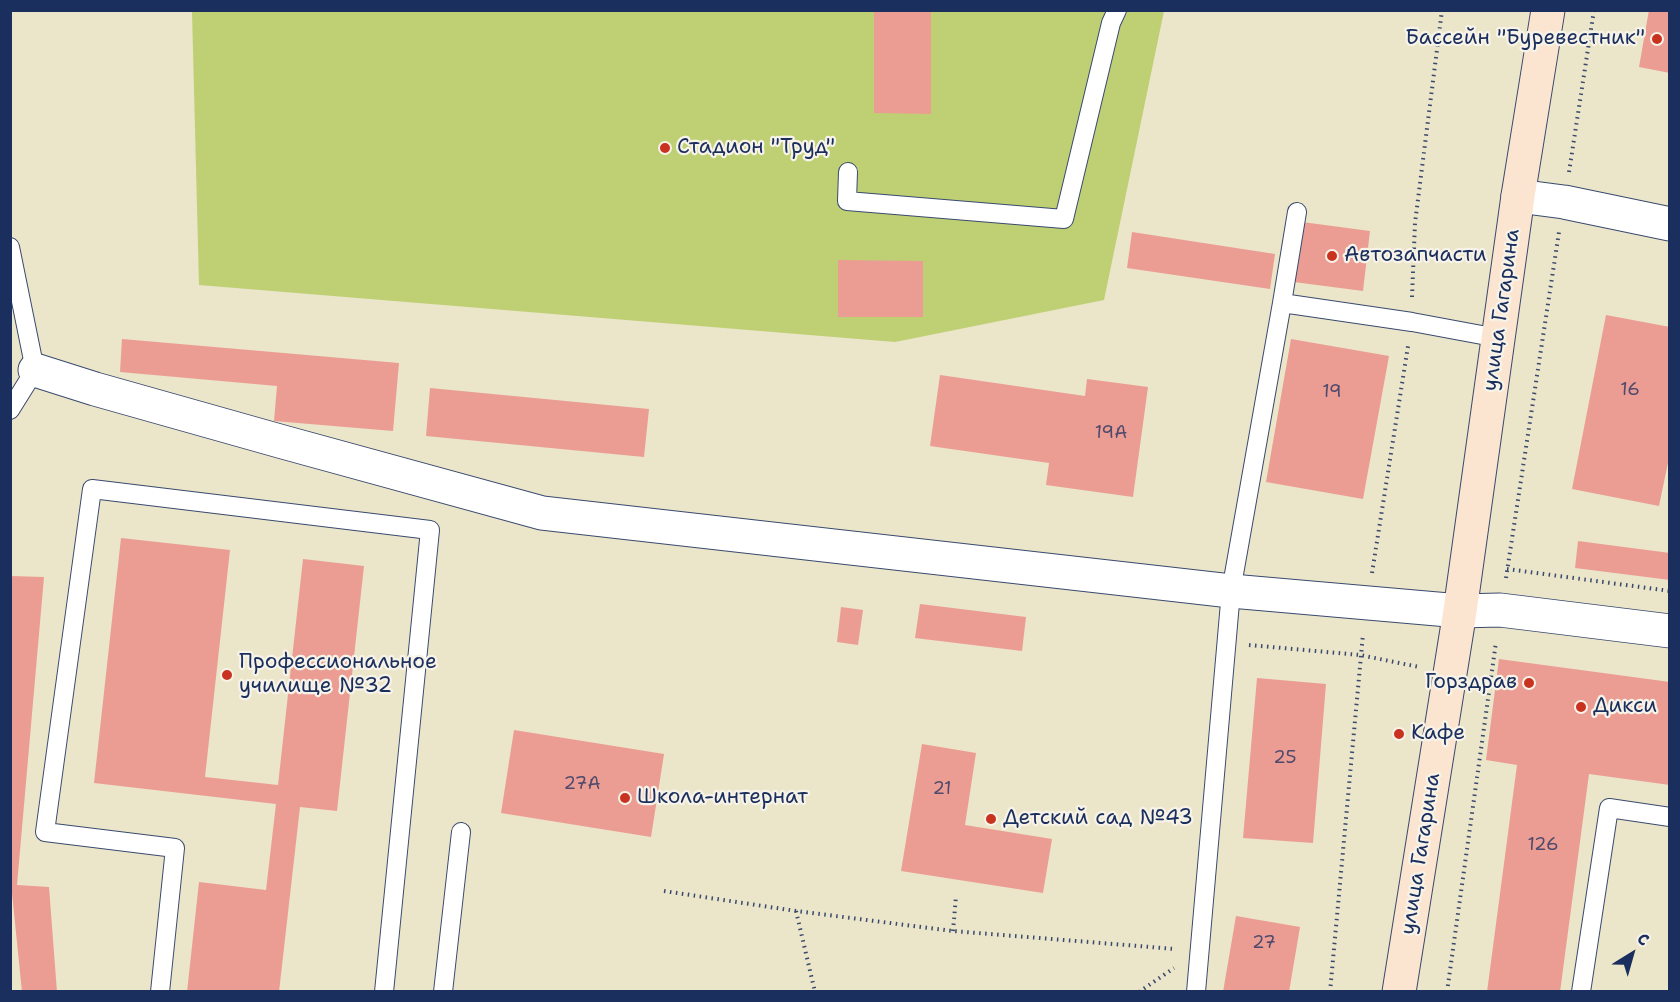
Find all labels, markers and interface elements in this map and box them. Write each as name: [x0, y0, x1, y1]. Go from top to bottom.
place label: Бассейн "Буревестник": [1405, 26, 1645, 52]
marker: Бассейн "Буревестник": [1650, 32, 1664, 46]
place label: Стадион "Труд": [677, 135, 835, 161]
marker: Стадион "Труд": [658, 141, 672, 155]
street label: улица Гагарина: [1478, 227, 1526, 393]
place label: Автозапчасти: [1344, 243, 1487, 269]
marker: Автозапчасти: [1325, 249, 1339, 263]
house number: 16: [1620, 379, 1640, 401]
house number: 19: [1322, 381, 1342, 403]
house number: 19А: [1095, 422, 1127, 444]
place label: Профессиональное училище №32: [239, 650, 437, 700]
marker: Профессиональное училище №32: [220, 668, 234, 682]
place label: Горздрав: [1425, 670, 1517, 696]
marker: Горздрав: [1522, 676, 1536, 690]
place label: Дикси: [1593, 694, 1657, 720]
marker: Дикси: [1574, 700, 1588, 714]
place label: Кафе: [1411, 721, 1465, 747]
marker: Кафе: [1392, 727, 1406, 741]
house number: 25: [1273, 747, 1297, 769]
street label: улица Гагарина: [1396, 771, 1446, 937]
house number: 27А: [563, 773, 601, 795]
house number: 21: [932, 778, 952, 800]
place label: Школа-интернат: [637, 785, 808, 811]
marker: Школа-интернат: [618, 791, 632, 805]
place label: Детский сад №43: [1003, 806, 1193, 832]
marker: Детский сад №43: [984, 812, 998, 826]
house number: 126: [1527, 834, 1559, 856]
north arrow: [1602, 924, 1662, 984]
text: С: [1633, 928, 1653, 951]
house number: 27: [1252, 932, 1276, 954]

